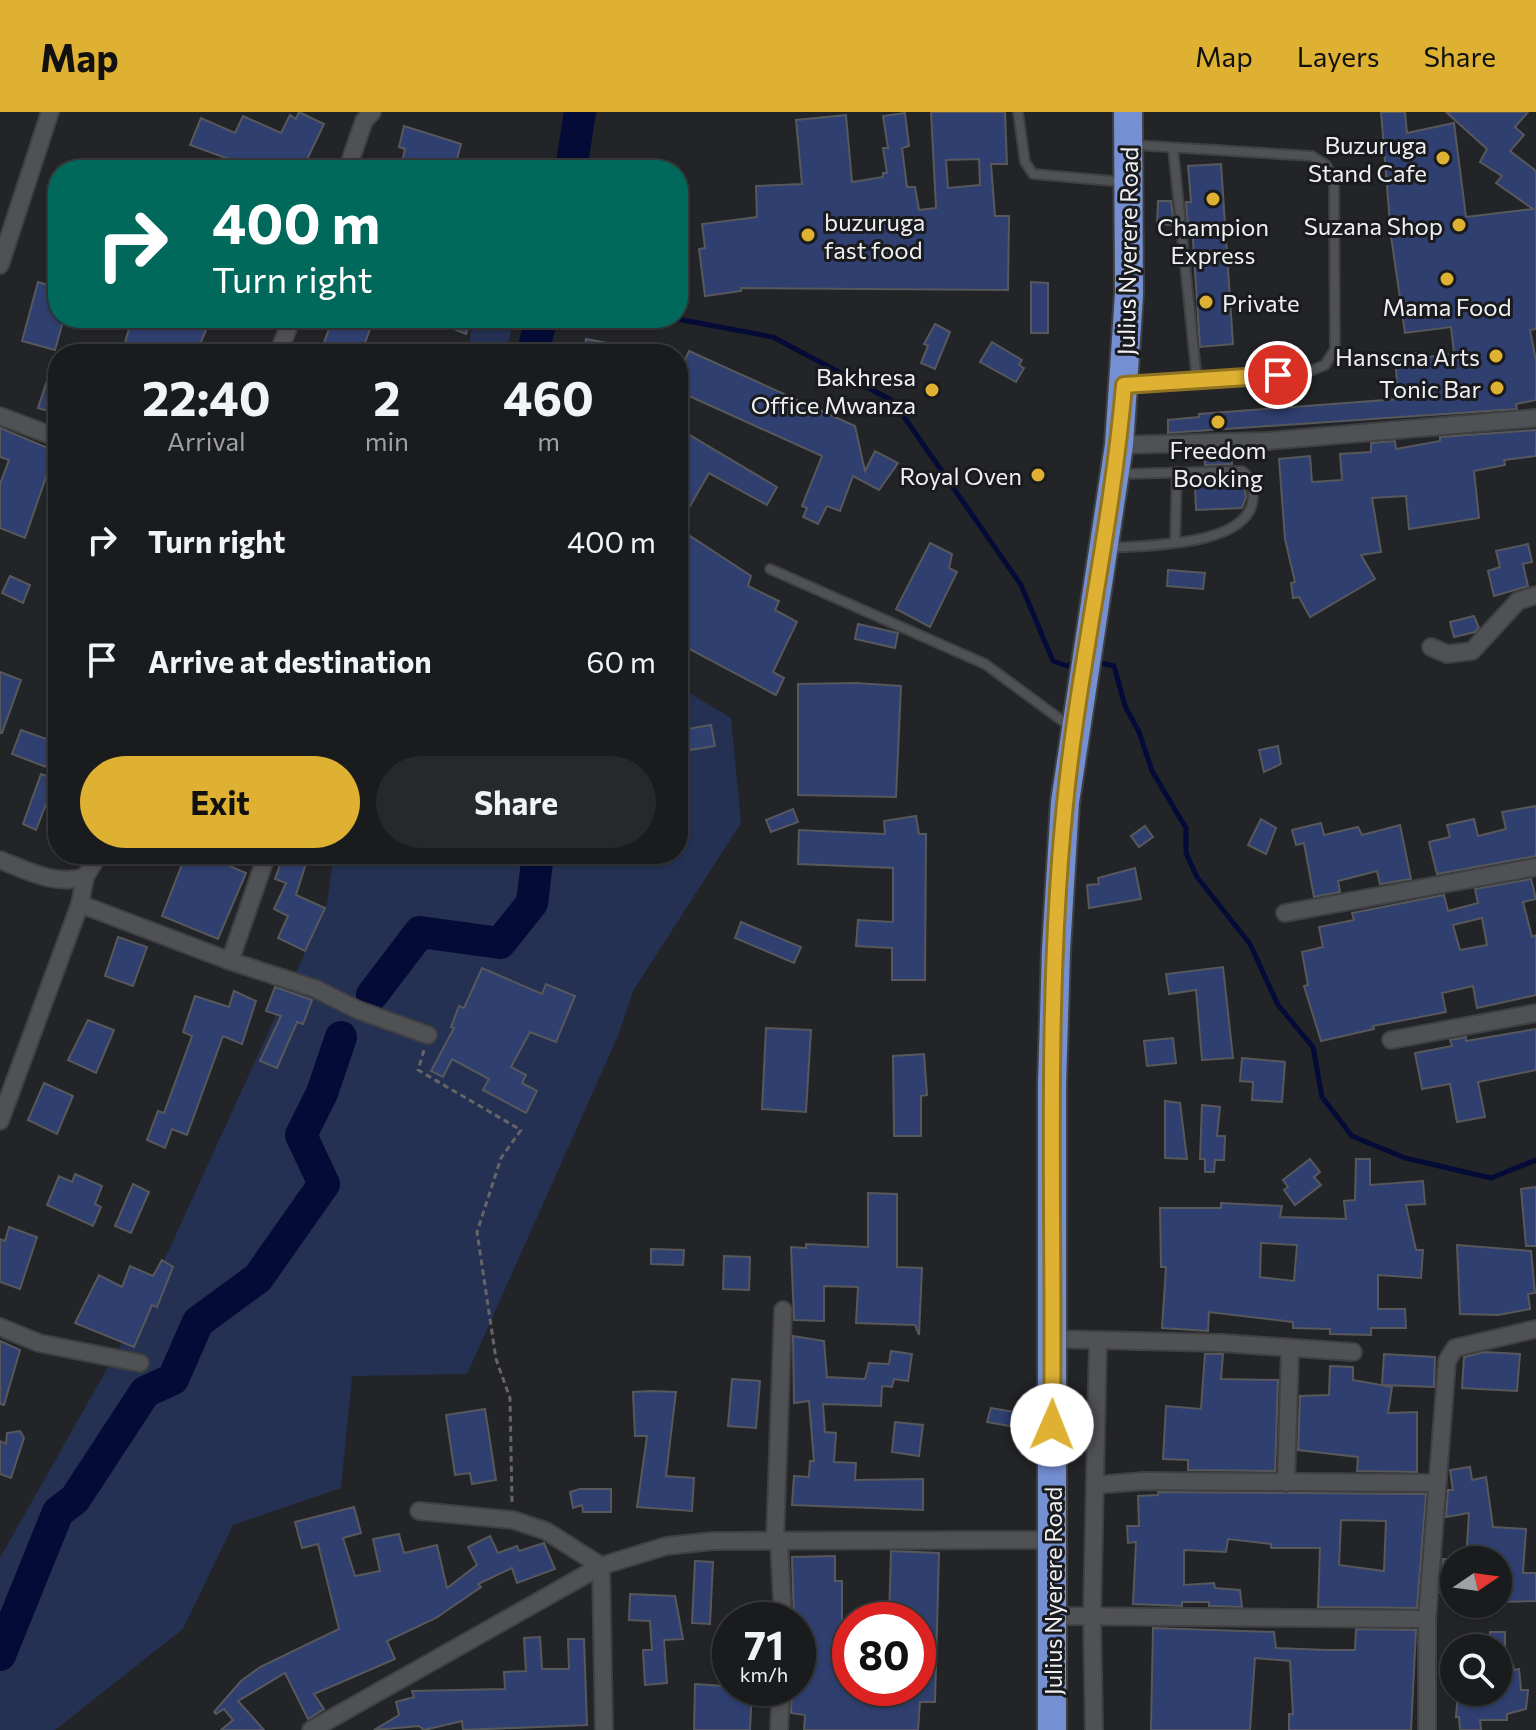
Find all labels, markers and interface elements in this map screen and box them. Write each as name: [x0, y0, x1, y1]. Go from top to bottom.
text: Map: [40, 33, 119, 80]
text: Map: [1195, 39, 1253, 73]
text: Layers: [1297, 39, 1379, 73]
text: Share: [1423, 39, 1496, 73]
place label: Buzuruga Stand Cafe: [1308, 130, 1427, 187]
street label: Julius Nyerere Road: [1111, 146, 1143, 356]
marker: Buzuruga Stand Cafe: [1434, 149, 1452, 167]
text: 400 m: [212, 187, 380, 256]
marker: Champion Express: [1204, 190, 1222, 208]
icon: right: [80, 192, 184, 296]
place label: buzuruga fast food: [824, 207, 925, 264]
place label: Suzana Shop: [1304, 211, 1443, 240]
place label: Champion Express: [1157, 212, 1269, 269]
marker: Suzana Shop: [1450, 216, 1468, 234]
marker: buzuruga fast food: [799, 226, 817, 244]
text: Turn right: [212, 256, 373, 300]
marker: Mama Food: [1438, 270, 1456, 288]
place label: Private: [1222, 288, 1300, 317]
place label: Mama Food: [1382, 292, 1512, 321]
marker: Private: [1197, 293, 1215, 311]
pin: [1244, 341, 1312, 409]
place label: Hanscna Arts: [1335, 342, 1480, 371]
marker: Hanscna Arts: [1487, 347, 1505, 365]
icon: arrive: [1256, 353, 1300, 397]
place label: Bakhresa Office Mwanza: [751, 362, 916, 419]
text: 22:40: [142, 367, 271, 426]
text: 2: [373, 367, 400, 426]
text: 460: [503, 367, 594, 426]
place label: Tonic Bar: [1379, 374, 1481, 403]
marker: Tonic Bar: [1488, 379, 1506, 397]
marker: Bakhresa Office Mwanza: [923, 381, 941, 399]
marker: Freedom Booking: [1209, 413, 1227, 431]
text: Arrival: [167, 425, 246, 456]
text: min: [365, 425, 409, 456]
text: m: [537, 425, 560, 456]
place label: Freedom Booking: [1169, 435, 1267, 492]
place label: Royal Oven: [899, 461, 1022, 490]
marker: Royal Oven: [1029, 466, 1047, 484]
icon: right: [80, 518, 124, 562]
text: Turn right: [148, 522, 285, 559]
text: 400 m: [567, 522, 656, 559]
icon: arrive: [80, 638, 124, 682]
text: Arrive at destination: [148, 642, 432, 679]
text: 60 m: [586, 642, 656, 679]
button: Exit: [80, 756, 360, 848]
button: Share: [376, 756, 656, 848]
position arrow: [1010, 1383, 1094, 1467]
street label: Julius Nyerere Road: [1038, 1487, 1067, 1695]
north arrow: [1440, 1546, 1512, 1618]
map controls: [1440, 1546, 1512, 1706]
speed limit sign: 80: [832, 1602, 936, 1706]
text: 71: [744, 1619, 784, 1668]
button: search: [1440, 1634, 1512, 1706]
text: km/h: [740, 1662, 788, 1686]

